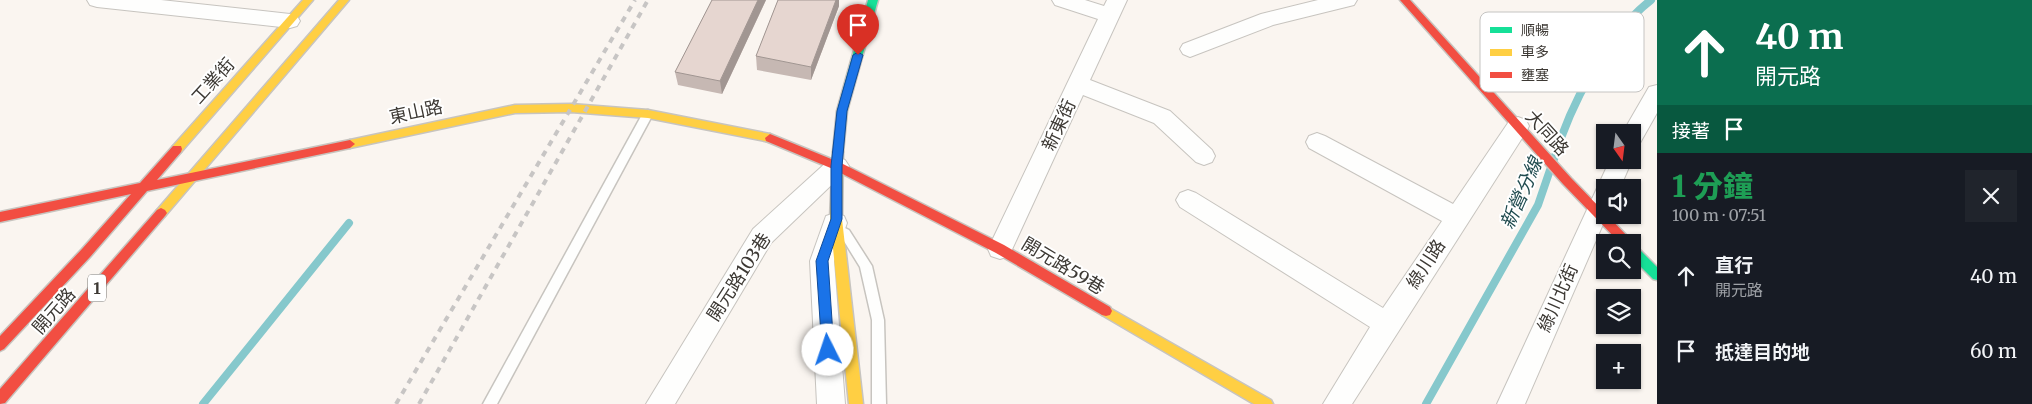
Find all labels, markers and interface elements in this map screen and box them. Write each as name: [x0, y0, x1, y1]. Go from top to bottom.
pin: [837, 4, 879, 55]
icon: arrive: [844, 11, 872, 39]
legend: [1480, 12, 1644, 92]
text: 40 m: [1755, 15, 1843, 59]
icon: ahead: [1672, 20, 1737, 85]
text: 順暢: [1521, 21, 1549, 39]
text: 車多: [1521, 43, 1549, 61]
street label: 工業街: [186, 53, 239, 108]
text: 開元路: [1755, 62, 1821, 90]
text: 壅塞: [1521, 66, 1549, 84]
street label: 東山路: [387, 95, 445, 128]
street label: 新東街: [1037, 95, 1080, 154]
street label: 大同路: [1521, 105, 1574, 160]
icon: arrive: [1720, 115, 1748, 143]
text: 接著: [1672, 119, 1710, 143]
north arrow: [1596, 124, 1641, 169]
map controls: [1596, 124, 1641, 389]
water label: 新營分線: [1495, 152, 1548, 233]
text: 1 分鐘: [1672, 167, 1753, 205]
button: close: [1965, 170, 2017, 222]
button: sound: [1596, 179, 1641, 224]
text: 100 m · 07:51: [1672, 205, 1766, 225]
street label: 開元路103巷: [702, 228, 776, 325]
street label: 開元路59巷: [1018, 232, 1109, 299]
button: search: [1596, 234, 1641, 279]
street label: 綠川路: [1401, 235, 1450, 293]
text: 直行: [1715, 253, 1753, 277]
street label: 綠川北街: [1532, 260, 1583, 335]
icon: ahead: [1672, 262, 1700, 290]
text: 40 m: [1970, 264, 2017, 288]
road number: 1: [88, 274, 106, 302]
text: 開元路: [1715, 280, 1763, 300]
street label: 開元路: [27, 283, 80, 339]
button: layers: [1596, 289, 1641, 334]
position arrow: [801, 323, 853, 375]
icon: arrive: [1672, 337, 1700, 365]
text: 60 m: [1970, 339, 2017, 363]
text: 抵達目的地: [1715, 340, 1810, 364]
button: +: [1596, 344, 1641, 389]

